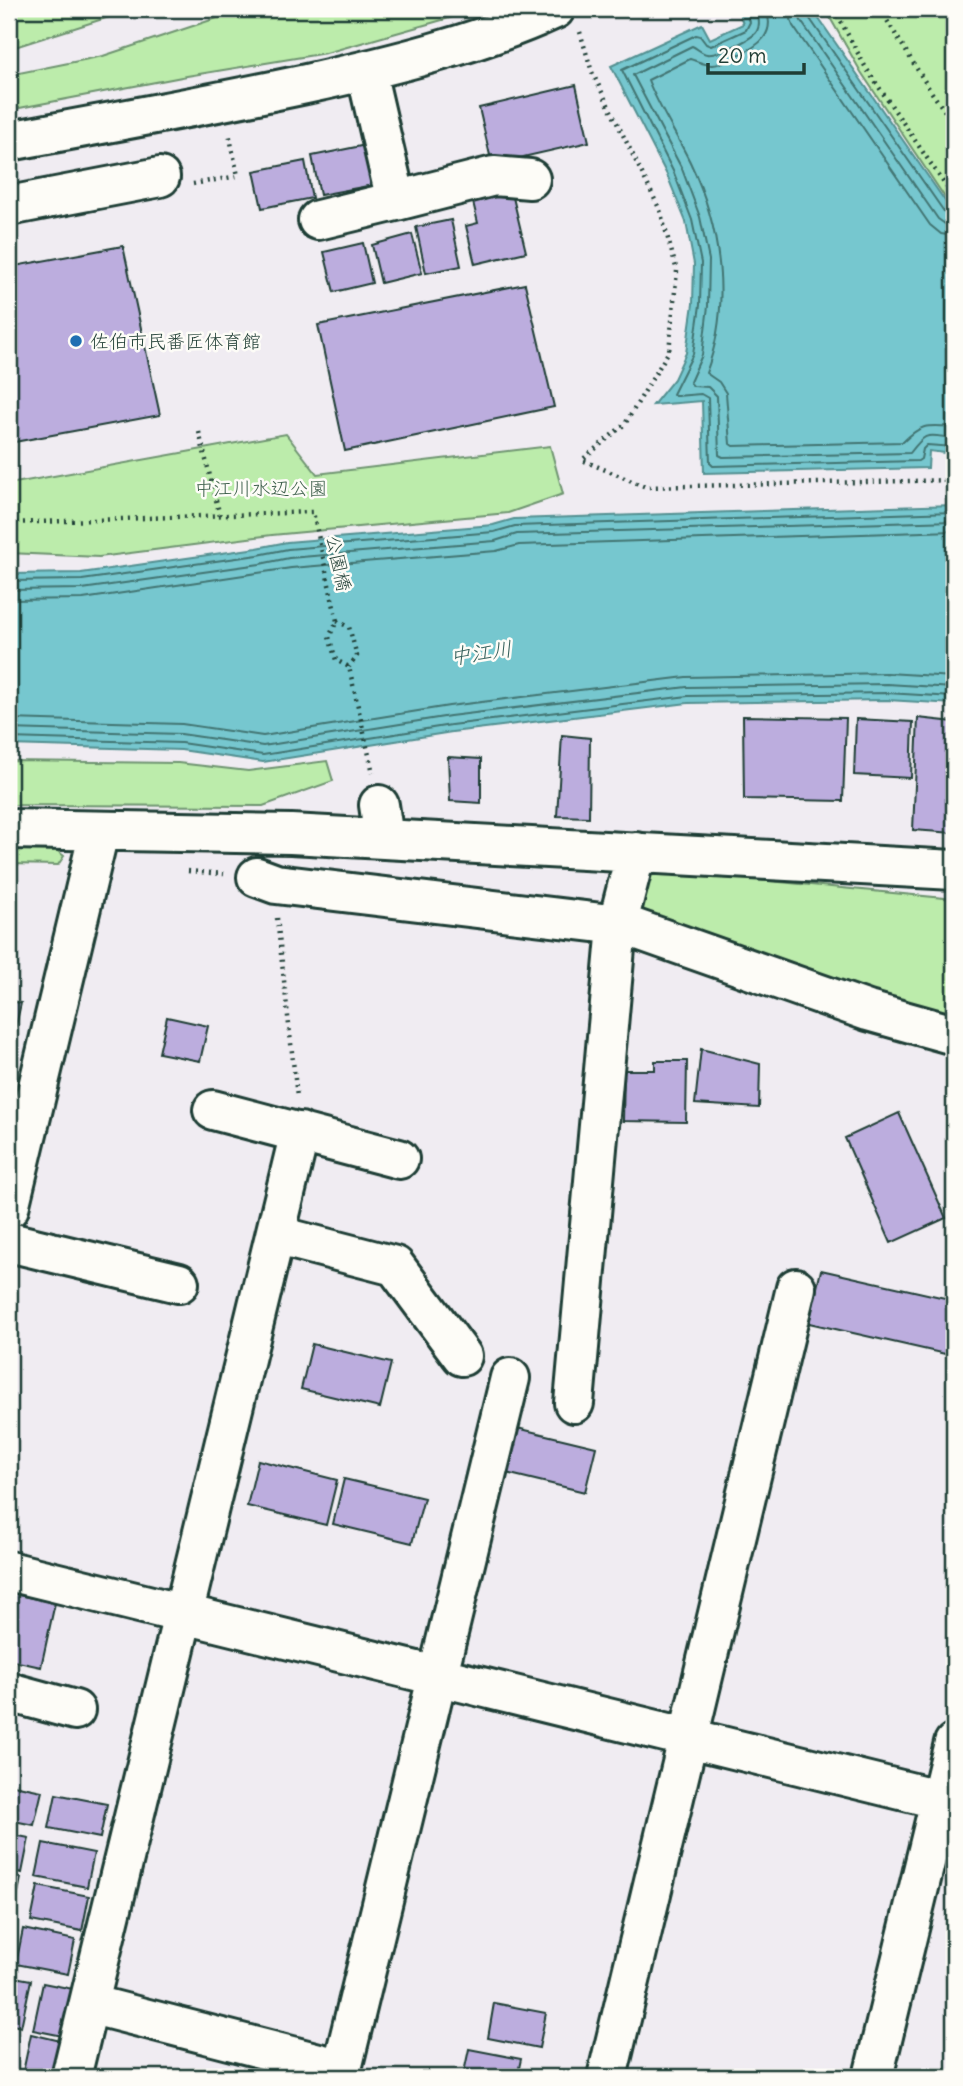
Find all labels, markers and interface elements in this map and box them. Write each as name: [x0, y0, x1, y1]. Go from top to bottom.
scale bar: [708, 32, 804, 76]
text: 20 m: [718, 42, 767, 69]
place label: 佐伯市民番匠体育館: [90, 329, 261, 353]
marker: 佐伯市民番匠体育館: [68, 333, 84, 349]
park label: 中江川水辺公園: [194, 476, 328, 500]
street label: 公園橋: [321, 533, 357, 593]
water label: 中江川: [448, 635, 514, 670]

